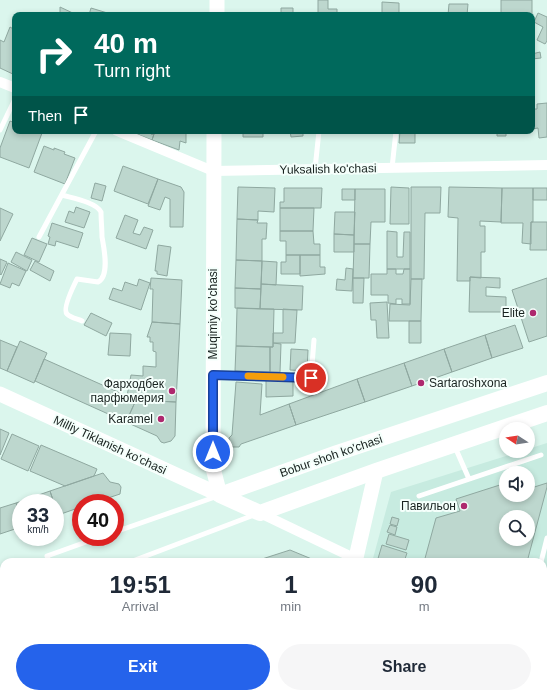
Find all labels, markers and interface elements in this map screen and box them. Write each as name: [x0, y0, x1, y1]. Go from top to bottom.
icon: right: [28, 28, 80, 80]
text: 40 m: [94, 28, 158, 59]
text: Turn right: [94, 61, 170, 81]
icon: arrive: [70, 104, 92, 126]
text: Then: [28, 107, 62, 124]
street label: Yuksalish ko'chasi: [279, 161, 377, 177]
street label: Muqimiy ko'chasi: [206, 269, 220, 359]
place label: Elite: [502, 306, 525, 320]
marker: Elite: [528, 308, 538, 318]
pin: [294, 361, 328, 395]
icon: arrive: [300, 367, 322, 389]
place label: Sartaroshxona: [429, 376, 507, 390]
place label: Фарходбек парфюмерия: [91, 377, 165, 405]
marker: Sartaroshxona: [416, 378, 426, 388]
marker: Фарходбек парфюмерия: [167, 386, 177, 396]
place label: Karamel: [108, 412, 153, 426]
street label: Milliy Tiklanish ko'chasi: [51, 413, 169, 477]
marker: Karamel: [156, 414, 166, 424]
north arrow: [499, 422, 535, 458]
map controls: [499, 422, 535, 546]
position arrow: [192, 431, 234, 473]
street label: Bobur shoh ko'chasi: [278, 432, 384, 480]
button: sound: [499, 466, 535, 502]
speed limit sign: 40: [72, 494, 124, 546]
place label: Павильон: [401, 499, 456, 513]
marker: Павильон: [459, 501, 469, 511]
text: 33: [27, 504, 49, 526]
button: search: [499, 510, 535, 546]
text: km/h: [27, 524, 49, 535]
text: 19:51: [109, 571, 171, 598]
text: 1: [284, 571, 298, 598]
text: 90: [411, 571, 438, 598]
text: Arrival: [122, 599, 159, 614]
text: min: [280, 599, 301, 614]
text: m: [419, 599, 430, 614]
button: Exit: [16, 644, 270, 690]
button: Share: [278, 644, 531, 690]

